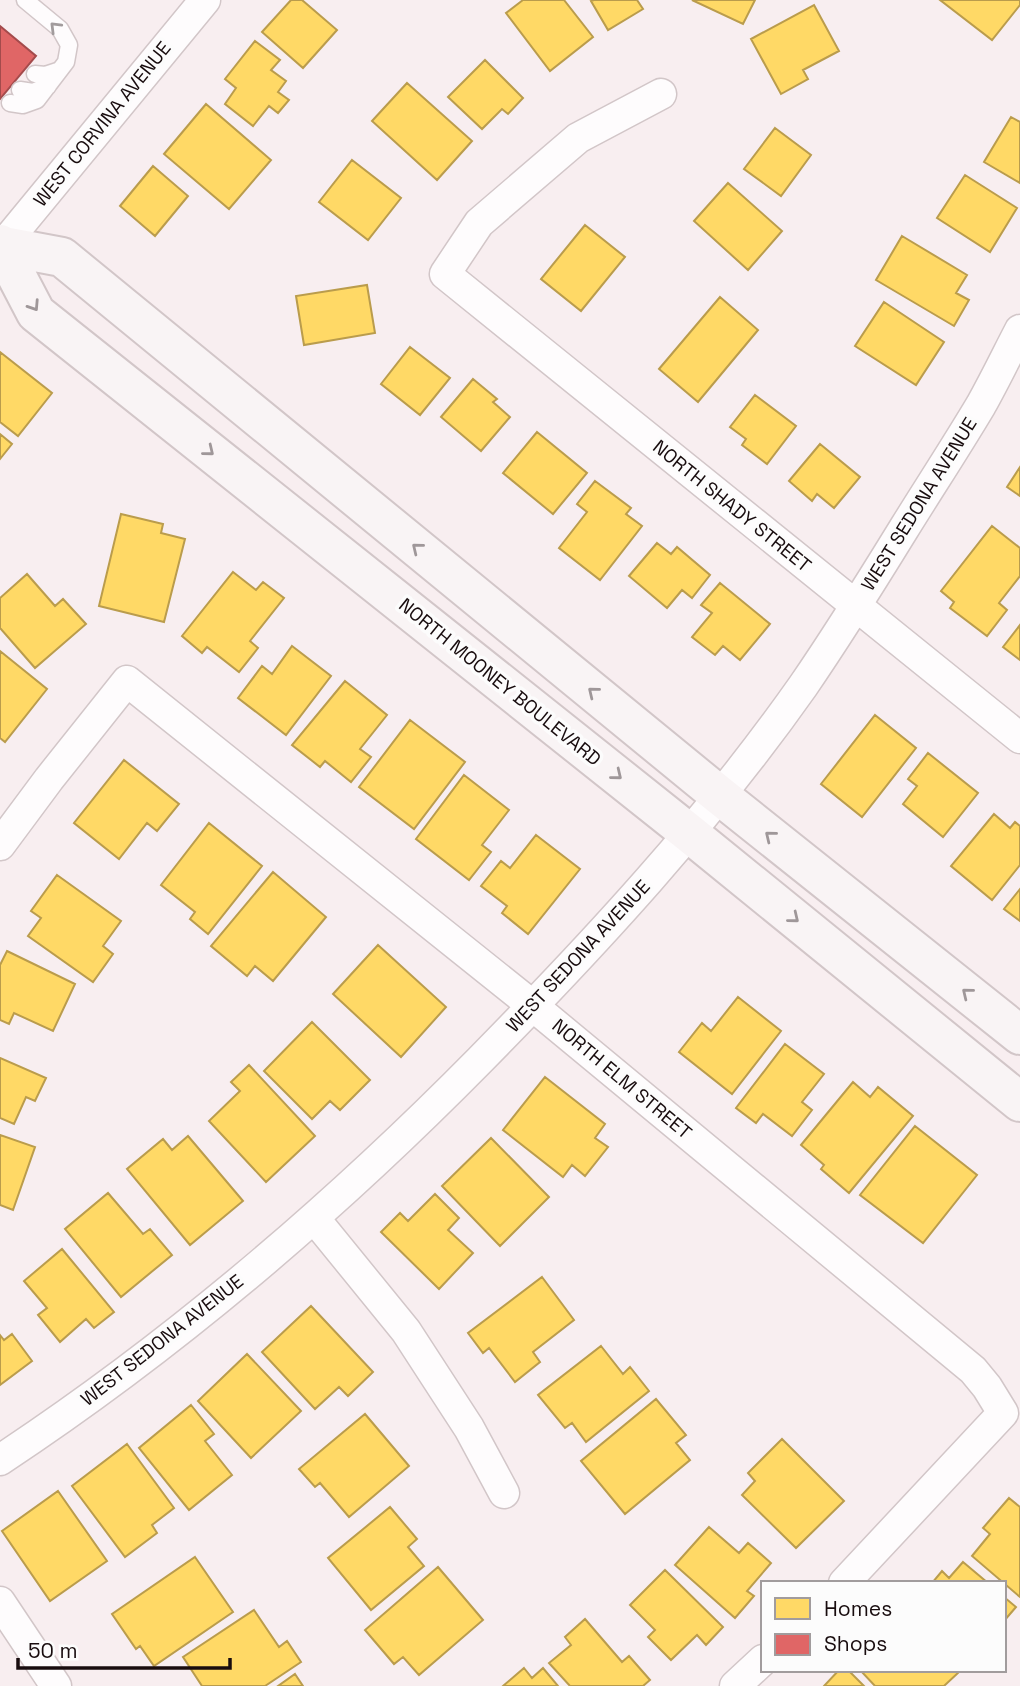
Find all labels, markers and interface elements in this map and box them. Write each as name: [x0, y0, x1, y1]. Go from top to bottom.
one-way arrow: [50, 22, 63, 35]
street label: WEST CORVINA AVENUE: [28, 36, 176, 212]
one-way arrow: [26, 299, 39, 312]
street label: WEST SEDONA AVENUE: [855, 413, 983, 595]
street label: NORTH SHADY STREET: [648, 434, 816, 578]
one-way arrow: [201, 442, 213, 455]
one-way arrow: [413, 544, 426, 556]
street label: NORTH MOONEY BOULEVARD: [394, 593, 606, 771]
one-way arrow: [589, 688, 602, 700]
one-way arrow: [609, 767, 621, 780]
one-way arrow: [765, 831, 777, 844]
street label: WEST SEDONA AVENUE: [501, 874, 655, 1038]
one-way arrow: [786, 910, 798, 923]
one-way arrow: [962, 989, 975, 1001]
street label: NORTH ELM STREET: [547, 1013, 697, 1145]
street label: WEST SEDONA AVENUE: [76, 1269, 248, 1411]
legend: [761, 1581, 1006, 1672]
text: Homes: [824, 1595, 892, 1622]
scale bar: [18, 1626, 229, 1670]
text: Shops: [824, 1630, 887, 1657]
text: 50 m: [28, 1637, 78, 1664]

